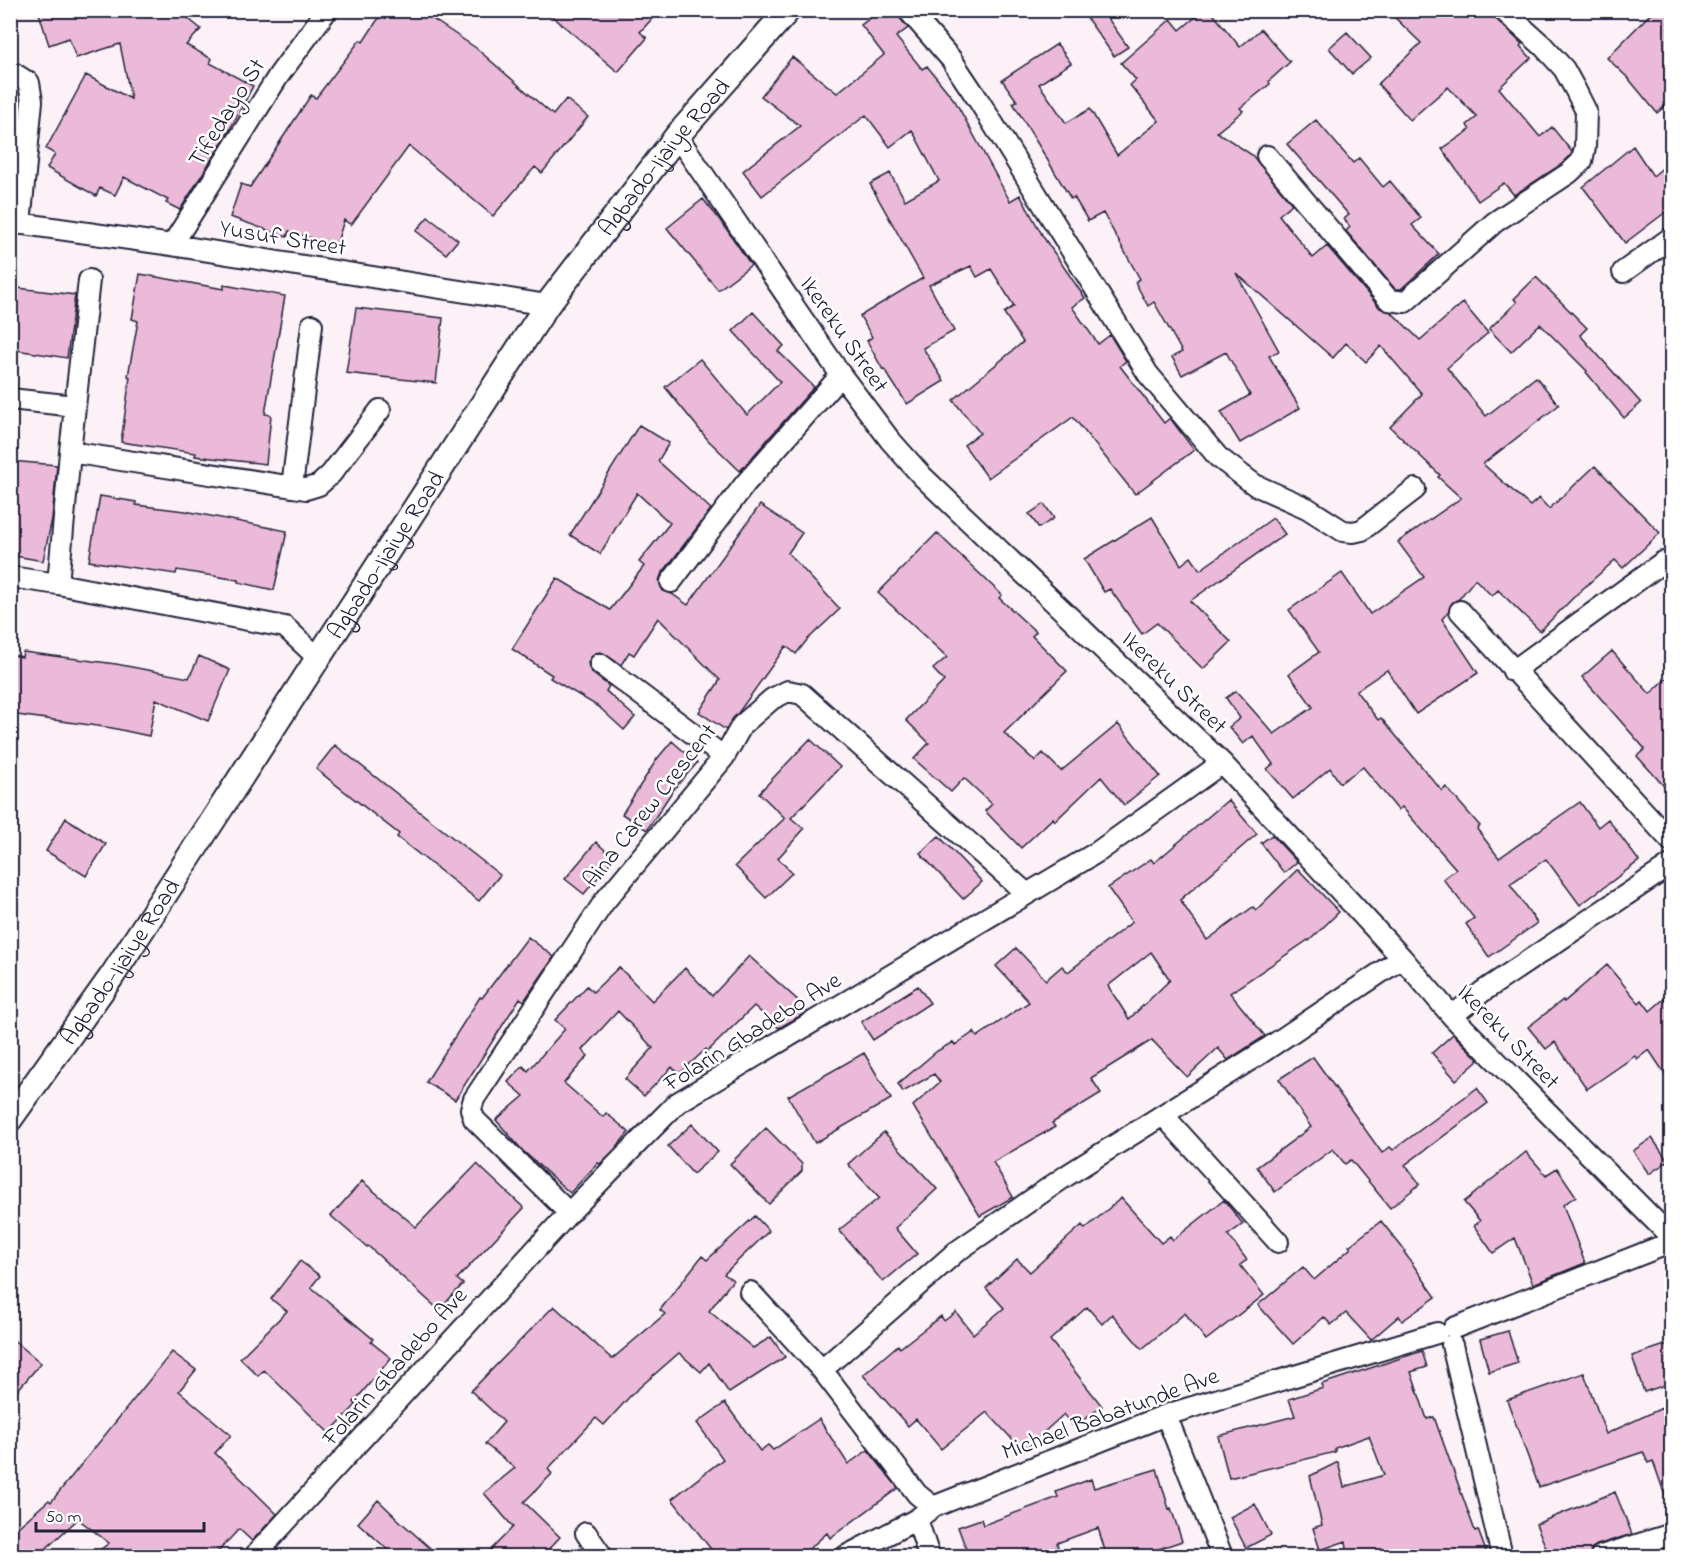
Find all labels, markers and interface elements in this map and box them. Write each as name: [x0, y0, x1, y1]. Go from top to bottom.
street label: Tifedayo St: [181, 52, 276, 175]
street label: Agbado-Ijaiye Road: [591, 71, 740, 245]
street label: Yusuf Street: [217, 212, 349, 267]
street label: Ikereku Street: [790, 270, 896, 401]
street label: Agbado-Ijaiye Road: [320, 464, 455, 647]
street label: Ikereku Street: [1112, 624, 1234, 744]
street label: Aina Carew Crescent: [575, 717, 727, 896]
street label: Agbado-Ijaiye Road: [53, 872, 191, 1053]
street label: Folarin Gbadebo Ave: [657, 964, 849, 1102]
street label: Ikereku Street: [1447, 977, 1567, 1099]
street label: Folarin Gbadebo Ave: [314, 1280, 477, 1456]
street label: Michael Babatunde Ave: [997, 1360, 1225, 1471]
scale bar: [36, 1495, 204, 1533]
text: 50 m: [45, 1505, 82, 1531]

